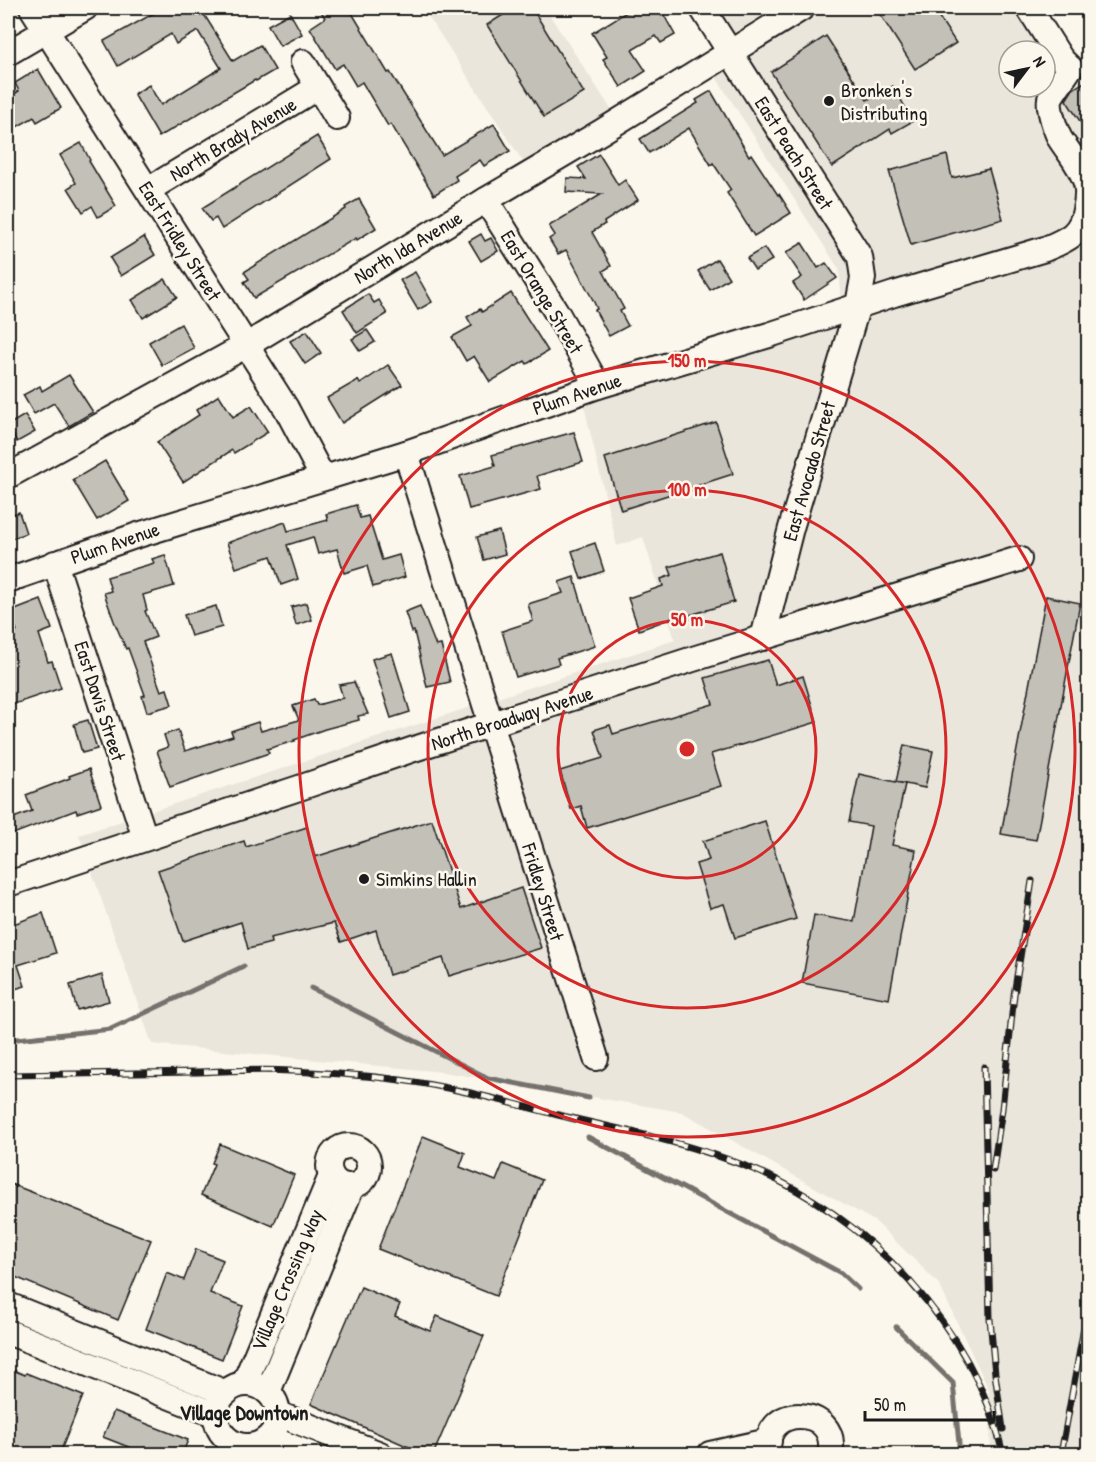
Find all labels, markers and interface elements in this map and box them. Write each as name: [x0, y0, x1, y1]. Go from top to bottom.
north arrow: [997, 39, 1057, 99]
text: N: [1028, 52, 1052, 71]
place label: Bronken's Distributing: [841, 76, 927, 126]
street label: North Brady Avenue: [164, 90, 301, 187]
street label: East Peach Street: [749, 91, 841, 215]
marker: Bronken's Distributing: [822, 94, 836, 108]
street label: East Fridley Street: [133, 176, 229, 307]
street label: North Ida Avenue: [349, 204, 467, 290]
street label: East Orange Street: [495, 225, 591, 359]
text: 150 m: [668, 348, 706, 373]
street label: Plum Avenue: [529, 366, 625, 421]
street label: East Avocado Street: [776, 397, 842, 544]
text: 100 m: [667, 477, 707, 502]
street label: Plum Avenue: [67, 515, 163, 570]
text: 50 m: [671, 607, 703, 632]
street label: East Davis Street: [68, 637, 133, 765]
street label: North Broadway Avenue: [427, 679, 596, 756]
centre of rings: [677, 739, 697, 759]
street label: Fridley Street: [516, 839, 571, 945]
place label: Simkins Hallin: [376, 865, 477, 892]
marker: Simkins Hallin: [357, 872, 371, 886]
street label: Village Crossing Way: [245, 1205, 329, 1355]
scale bar: [865, 1384, 994, 1422]
text: 50 m: [874, 1392, 906, 1417]
district label: Village Downtown: [180, 1398, 308, 1428]

